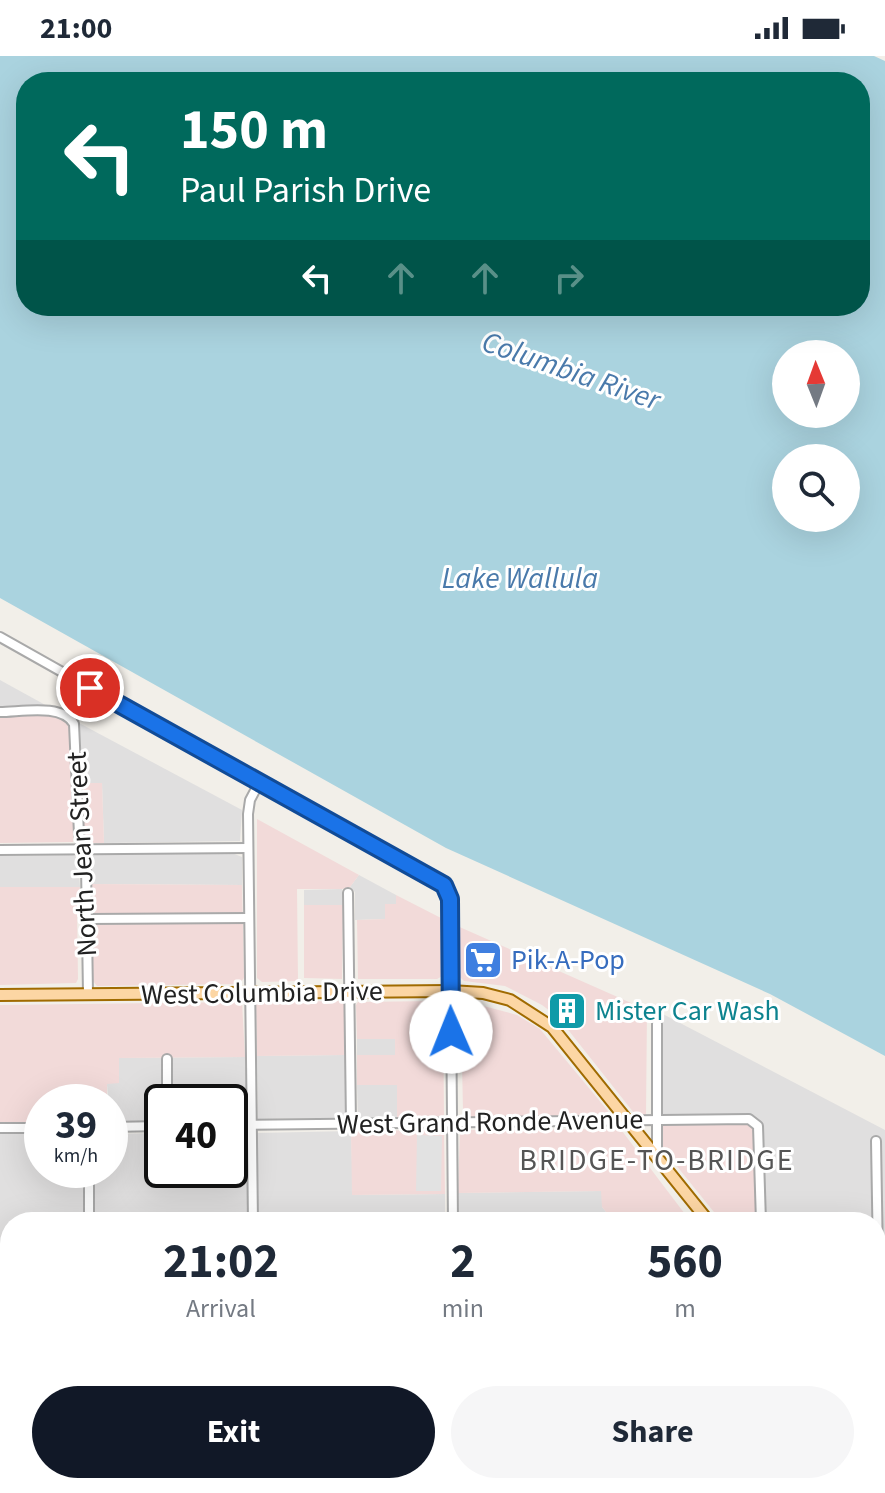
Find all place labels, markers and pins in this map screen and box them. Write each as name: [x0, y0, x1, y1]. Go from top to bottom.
pin: [56, 654, 124, 722]
supermarket icon: Pik-A-Pop: [462, 939, 504, 981]
place label: Pik-A-Pop: [511, 940, 625, 980]
building icon: Mister Car Wash: [546, 990, 588, 1032]
place label: Mister Car Wash: [595, 991, 780, 1031]

